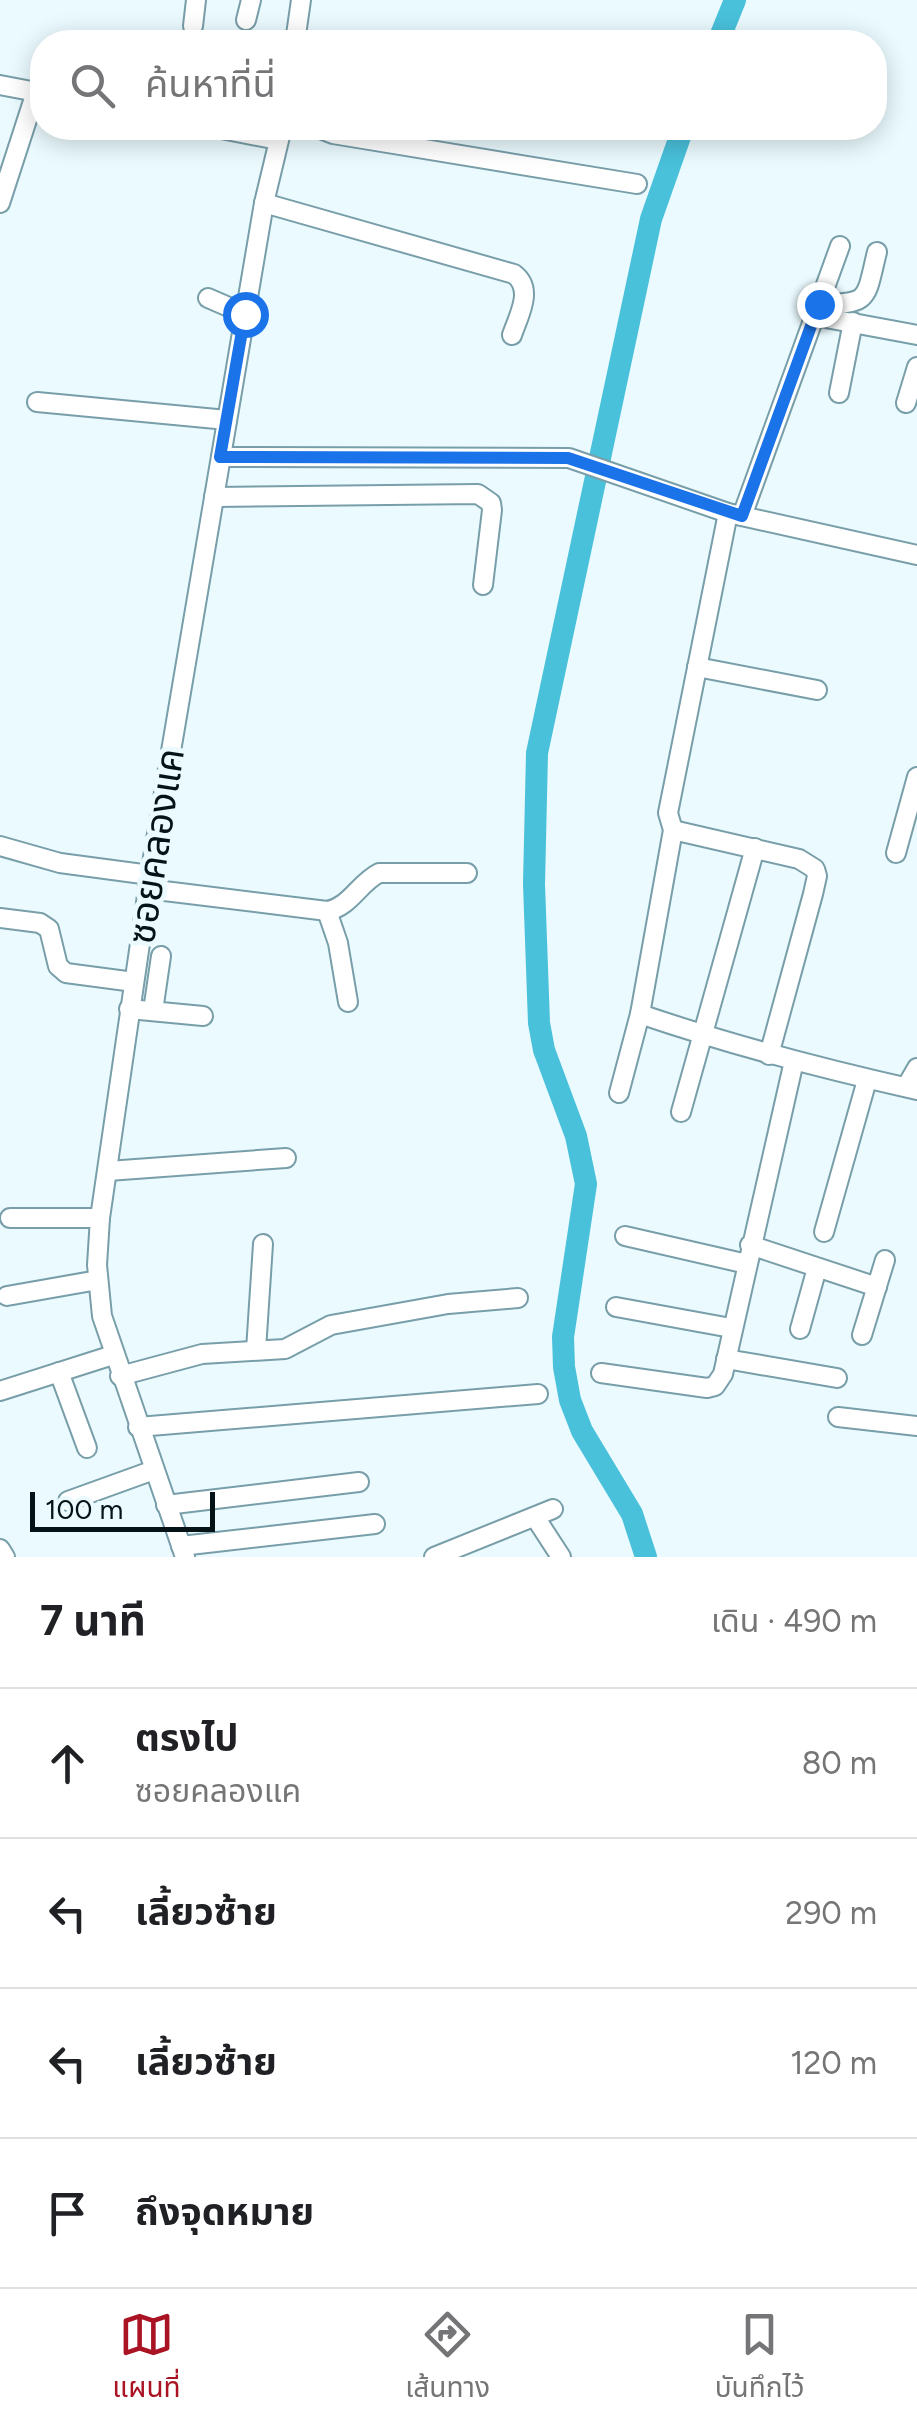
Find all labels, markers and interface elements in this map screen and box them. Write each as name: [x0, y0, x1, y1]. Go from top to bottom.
search box: [30, 30, 887, 140]
icon: search: [65, 58, 120, 113]
text: ค้นหาที่นี่: [145, 61, 276, 107]
route end: [797, 282, 843, 328]
route start: [223, 292, 269, 338]
street label: ซอยคลองแค: [118, 745, 194, 947]
scale bar: [30, 1487, 215, 1532]
text: 100 m: [45, 1492, 123, 1526]
text: 7 นาที: [40, 1595, 146, 1646]
text: เดิน · 490 m: [711, 1602, 877, 1640]
text: ตรงไป: [135, 1715, 238, 1761]
icon: ahead: [40, 1736, 95, 1791]
text: 80 m: [802, 1744, 877, 1782]
text: ซอยคลองแค: [135, 1772, 301, 1810]
icon: left: [40, 1886, 95, 1941]
text: เลี้ยวซ้าย: [135, 1889, 277, 1935]
text: 290 m: [785, 1894, 877, 1932]
icon: left: [40, 2036, 95, 2091]
text: เลี้ยวซ้าย: [135, 2039, 277, 2085]
text: 120 m: [790, 2044, 877, 2082]
icon: arrive: [40, 2186, 95, 2241]
text: ถึงจุดหมาย: [135, 2189, 314, 2235]
tab: แผนที่: [112, 2307, 181, 2410]
tab: เส้นทาง: [405, 2307, 490, 2410]
tab: บันทึกไว้: [715, 2307, 805, 2410]

